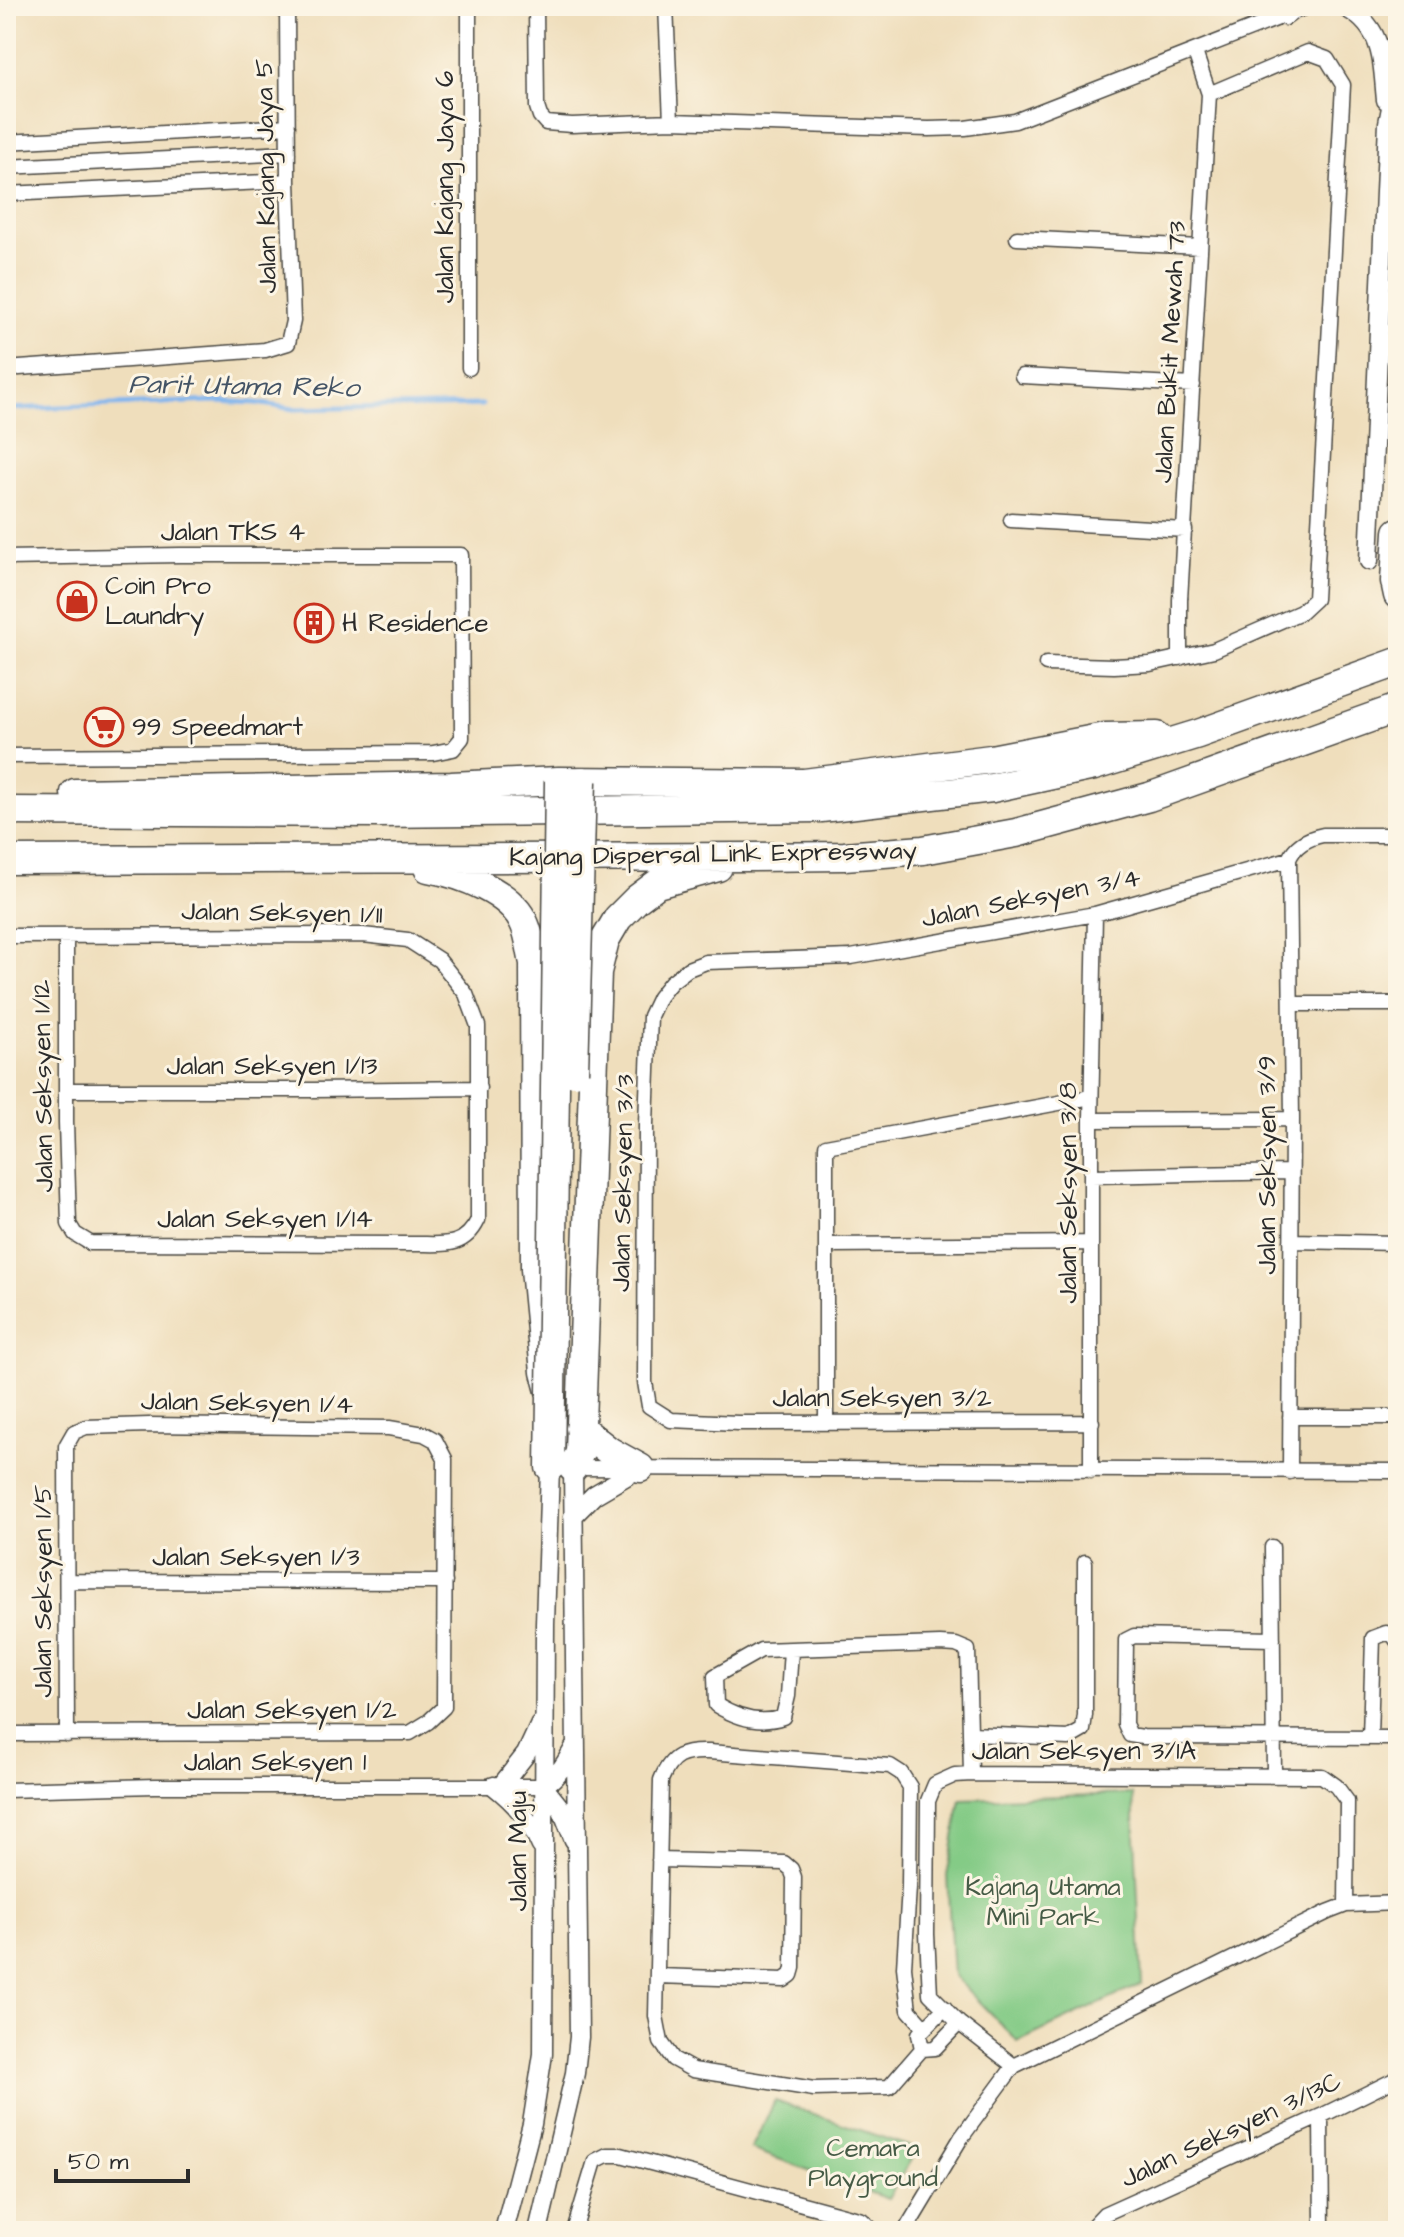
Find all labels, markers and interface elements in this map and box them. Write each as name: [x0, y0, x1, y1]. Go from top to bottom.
street label: Jalan Kajang Jaya 5: [246, 58, 288, 294]
street label: Jalan Kajang Jaya 6: [427, 71, 465, 303]
street label: Jalan Bukit Mewah 73: [1145, 220, 1195, 484]
water label: Parit Utama Reko: [128, 364, 362, 408]
street label: Jalan TKS 4: [161, 514, 306, 550]
place label: Coin Pro Laundry: [105, 568, 211, 636]
shop icon: Coin Pro Laundry: [56, 580, 98, 622]
building icon: H Residence: [293, 602, 335, 644]
place label: H Residence: [342, 605, 489, 641]
supermarket icon: 99 Speedmart: [83, 706, 125, 748]
place label: 99 Speedmart: [132, 709, 303, 745]
street label: Kajang Dispersal Link Expressway: [509, 832, 917, 878]
street label: Jalan Seksyen 3/4: [919, 859, 1144, 939]
street label: Jalan Seksyen 1/11: [181, 893, 383, 935]
street label: Jalan Seksyen 1/12: [23, 979, 65, 1193]
street label: Jalan Seksyen 1/13: [167, 1048, 377, 1086]
street label: Jalan Seksyen 3/9: [1249, 1055, 1287, 1275]
street label: Jalan Seksyen 3/3: [603, 1074, 645, 1292]
street label: Jalan Seksyen 3/8: [1050, 1082, 1088, 1304]
street label: Jalan Seksyen 1/14: [157, 1201, 373, 1239]
street label: Jalan Seksyen 3/2: [772, 1380, 992, 1418]
street label: Jalan Seksyen 1/4: [141, 1383, 354, 1425]
street label: Jalan Seksyen 1/5: [25, 1485, 63, 1697]
street label: Jalan Seksyen 1/3: [152, 1539, 360, 1577]
street label: Jalan Seksyen 1/2: [187, 1692, 397, 1730]
street label: Jalan Seksyen 3/1A: [972, 1733, 1196, 1771]
street label: Jalan Seksyen 1: [184, 1744, 366, 1782]
street label: Jalan Maju: [500, 1791, 536, 1911]
park label: Kajang Utama Mini Park: [965, 1869, 1121, 1935]
street label: Jalan Seksyen 3/13C: [1115, 2063, 1348, 2199]
park label: Cemara Playground: [808, 2130, 938, 2198]
scale bar: [56, 2133, 188, 2183]
text: 50 m: [68, 2145, 129, 2179]

